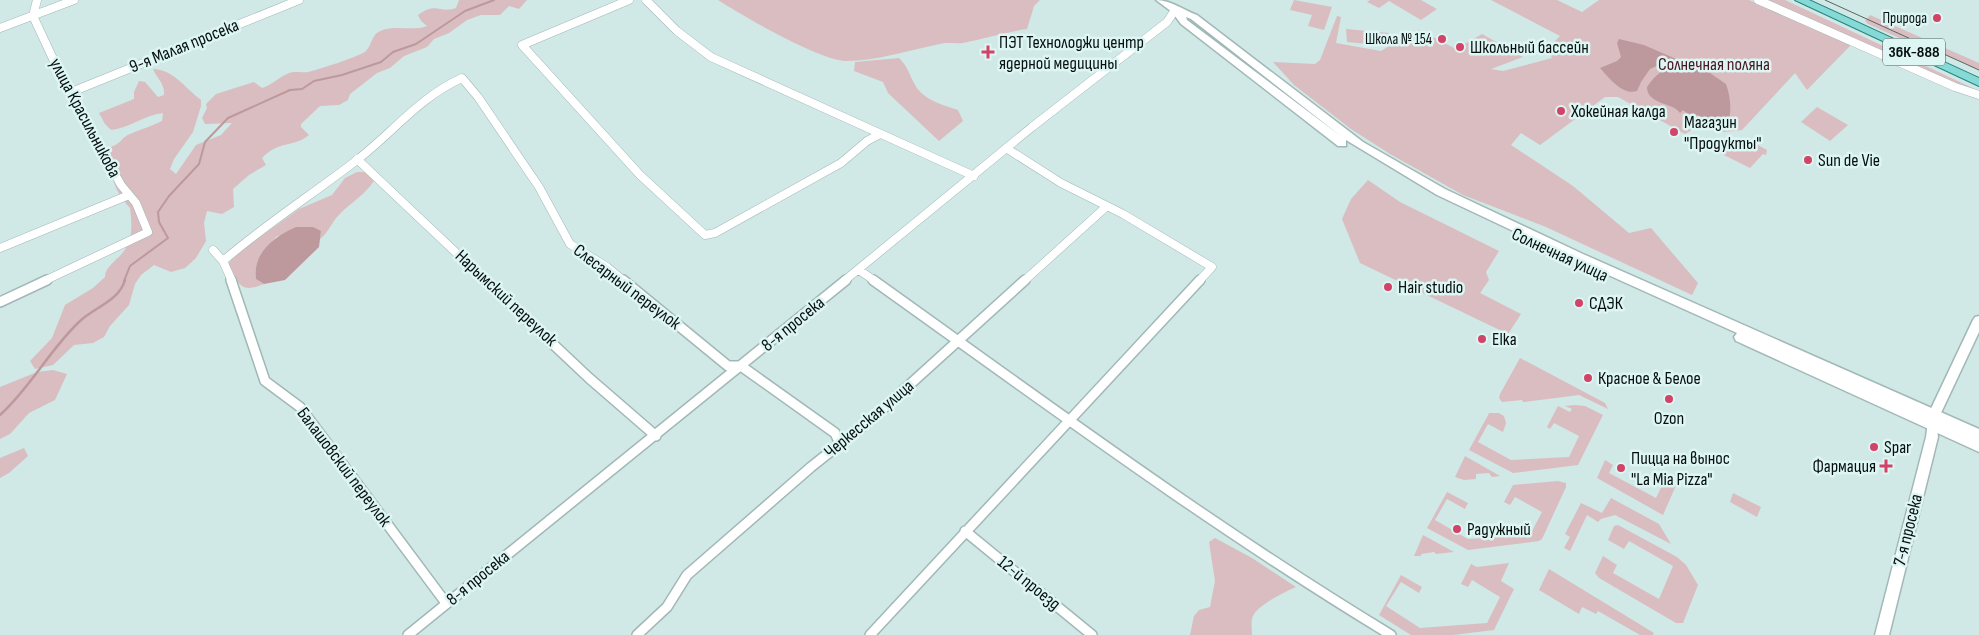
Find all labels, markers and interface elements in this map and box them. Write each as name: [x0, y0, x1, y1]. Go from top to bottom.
place label: Природа: [1882, 9, 1927, 28]
marker: Природа: [1931, 12, 1943, 24]
street label: 9-я Малая просека: [126, 14, 242, 78]
place label: Школа № 154: [1365, 30, 1432, 49]
place label: ПЭТ Технолоджи центр ядерной медицины: [999, 32, 1144, 74]
marker: Школа № 154: [1436, 33, 1448, 45]
place label: Школьный бассейн: [1470, 37, 1589, 58]
road number: 36К-888: [1883, 38, 1945, 66]
marker: Школьный бассейн: [1454, 41, 1466, 53]
marker: ПЭТ Технолоджи центр ядерной медицины: [981, 45, 995, 59]
park label: Солнечная поляна: [1658, 54, 1770, 75]
street label: улица Красильникова: [45, 55, 125, 181]
place label: Хокейная калда: [1570, 101, 1666, 122]
marker: Хокейная калда: [1555, 105, 1567, 117]
place label: Магазин "Продукты": [1684, 112, 1762, 154]
marker: Магазин "Продукты": [1668, 126, 1680, 138]
place label: Sun de Vie: [1818, 150, 1880, 171]
marker: Sun de Vie: [1802, 154, 1814, 166]
street label: Солнечная улица: [1508, 224, 1612, 286]
street label: Слесарный переулок: [569, 240, 685, 334]
street label: Нарымский переулок: [451, 245, 561, 351]
place label: Hair studio: [1398, 277, 1463, 298]
marker: Hair studio: [1382, 281, 1394, 293]
street label: 8-я просека: [757, 292, 829, 356]
place label: СДЭК: [1589, 293, 1624, 314]
marker: СДЭК: [1573, 297, 1585, 309]
place label: Elka: [1492, 329, 1517, 350]
marker: Elka: [1476, 333, 1488, 345]
place label: Красное & Белое: [1598, 368, 1701, 389]
marker: Красное & Белое: [1582, 372, 1594, 384]
street label: Черкесская улица: [820, 375, 918, 462]
marker: Ozon: [1663, 393, 1675, 405]
street label: Балашовский переулок: [292, 403, 396, 531]
place label: Ozon: [1654, 408, 1684, 429]
place label: Spar: [1884, 437, 1911, 458]
marker: Spar: [1868, 441, 1880, 453]
place label: Пицца на вынос "La Mia Pizza": [1631, 448, 1730, 490]
place label: Фармация: [1812, 456, 1876, 477]
marker: Фармация: [1880, 460, 1892, 472]
marker: Пицца на вынос "La Mia Pizza": [1615, 462, 1627, 474]
street label: 7-я просека: [1889, 492, 1927, 568]
place label: Радужный: [1467, 519, 1531, 540]
marker: Радужный: [1451, 523, 1463, 535]
street label: 8-я просека: [442, 546, 514, 610]
street label: 12-й проезд: [993, 551, 1065, 615]

